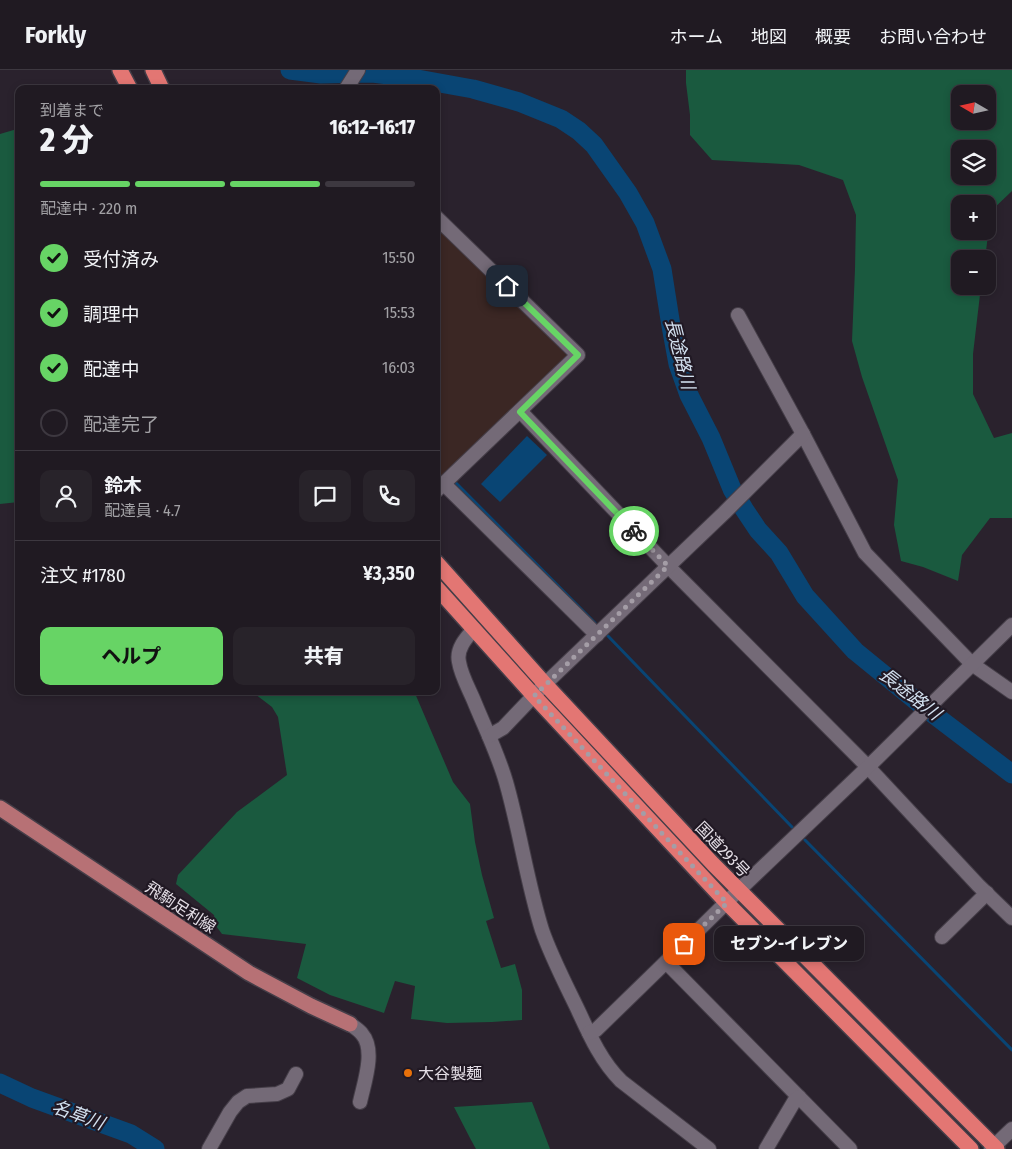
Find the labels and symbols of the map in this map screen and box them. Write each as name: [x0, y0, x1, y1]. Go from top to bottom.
north arrow: [951, 85, 996, 130]
pin: [486, 265, 528, 307]
water label: 長途路川: [661, 316, 700, 394]
courier: [609, 506, 659, 556]
water label: 長途路川: [875, 663, 947, 726]
street label: 国道293号: [692, 818, 754, 881]
street label: 飛駒足利線: [142, 878, 219, 937]
pin: [663, 923, 705, 965]
callout: セブン-イレブン: [714, 926, 864, 962]
place label: 大谷製麺: [418, 1064, 482, 1083]
marker: 大谷製麺: [402, 1067, 414, 1079]
water label: 名草川: [49, 1095, 109, 1135]

